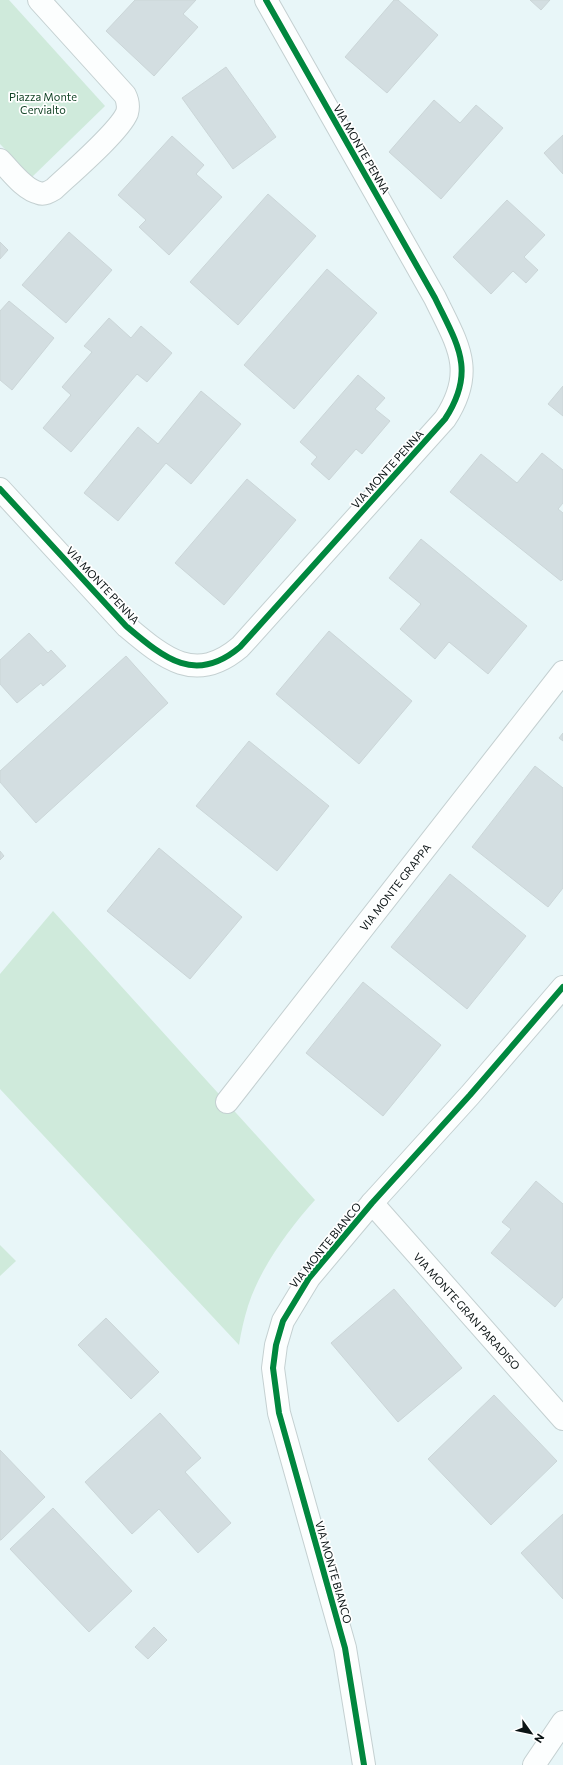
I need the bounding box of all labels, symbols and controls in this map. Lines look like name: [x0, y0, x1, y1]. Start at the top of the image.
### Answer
park label: Piazza Monte Cervialto: [9, 90, 77, 116]
street label: VIA MONTE PENNA: [331, 102, 393, 196]
street label: VIA MONTE PENNA: [348, 427, 426, 511]
street label: VIA MONTE PENNA: [64, 544, 143, 627]
street label: VIA MONTE GRAPPA: [357, 840, 433, 933]
street label: VIA MONTE BIANCO: [287, 1200, 363, 1290]
street label: VIA MONTE GRAN PARADISO: [411, 1250, 523, 1372]
street label: VIA MONTE BIANCO: [313, 1519, 355, 1625]
north arrow: [511, 1713, 551, 1753]
text: N: [532, 1732, 548, 1746]

